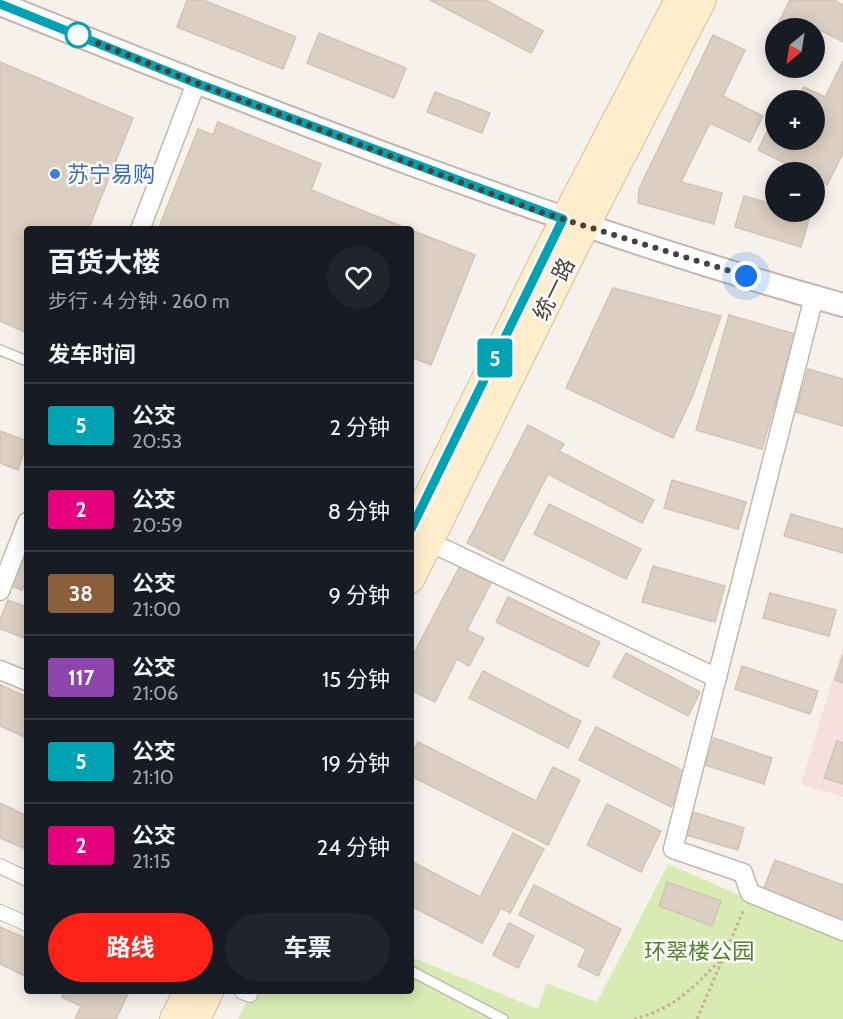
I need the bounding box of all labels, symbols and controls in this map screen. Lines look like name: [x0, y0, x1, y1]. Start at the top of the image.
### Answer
north arrow: [765, 18, 825, 78]
map controls: [765, 18, 825, 222]
unlabelled marker: [65, 22, 91, 48]
button: +: [765, 90, 825, 150]
place label: 苏宁易购: [67, 161, 155, 188]
button: −: [765, 162, 825, 222]
marker: 苏宁易购: [48, 167, 62, 181]
text: 百货大楼: [48, 245, 160, 279]
button: heart: [327, 246, 390, 309]
street label: 统一路: [527, 253, 581, 325]
your location: [731, 261, 761, 291]
text: 步行 · 4 分钟 · 260 m: [48, 289, 229, 313]
line badge: 5: [476, 338, 514, 378]
text: 发车时间: [48, 341, 136, 368]
text: 5: [489, 346, 501, 371]
text: 公交: [132, 402, 176, 429]
text: 5: [75, 413, 87, 438]
text: 2 分钟: [330, 414, 390, 441]
text: 20:53: [132, 429, 182, 453]
text: 公交: [132, 486, 176, 513]
text: 2: [75, 497, 87, 522]
text: 8 分钟: [328, 498, 390, 525]
text: 20:59: [132, 513, 183, 537]
text: 公交: [132, 570, 176, 597]
text: 38: [69, 581, 93, 606]
text: 9 分钟: [329, 582, 390, 609]
text: 21:00: [132, 597, 181, 621]
text: 公交: [132, 654, 176, 681]
text: 117: [68, 665, 94, 690]
text: 15 分钟: [322, 666, 390, 693]
text: 21:06: [132, 681, 178, 705]
text: 公交: [132, 738, 176, 765]
text: 5: [75, 749, 87, 774]
text: 19 分钟: [321, 750, 390, 777]
text: 21:10: [132, 765, 174, 789]
text: 公交: [132, 822, 176, 849]
text: 2: [75, 833, 87, 858]
text: 24 分钟: [317, 834, 390, 861]
text: 21:15: [132, 849, 171, 873]
button: 路线: [48, 913, 213, 982]
button: 车票: [225, 913, 390, 982]
park label: 环翠楼公园: [644, 938, 754, 965]

